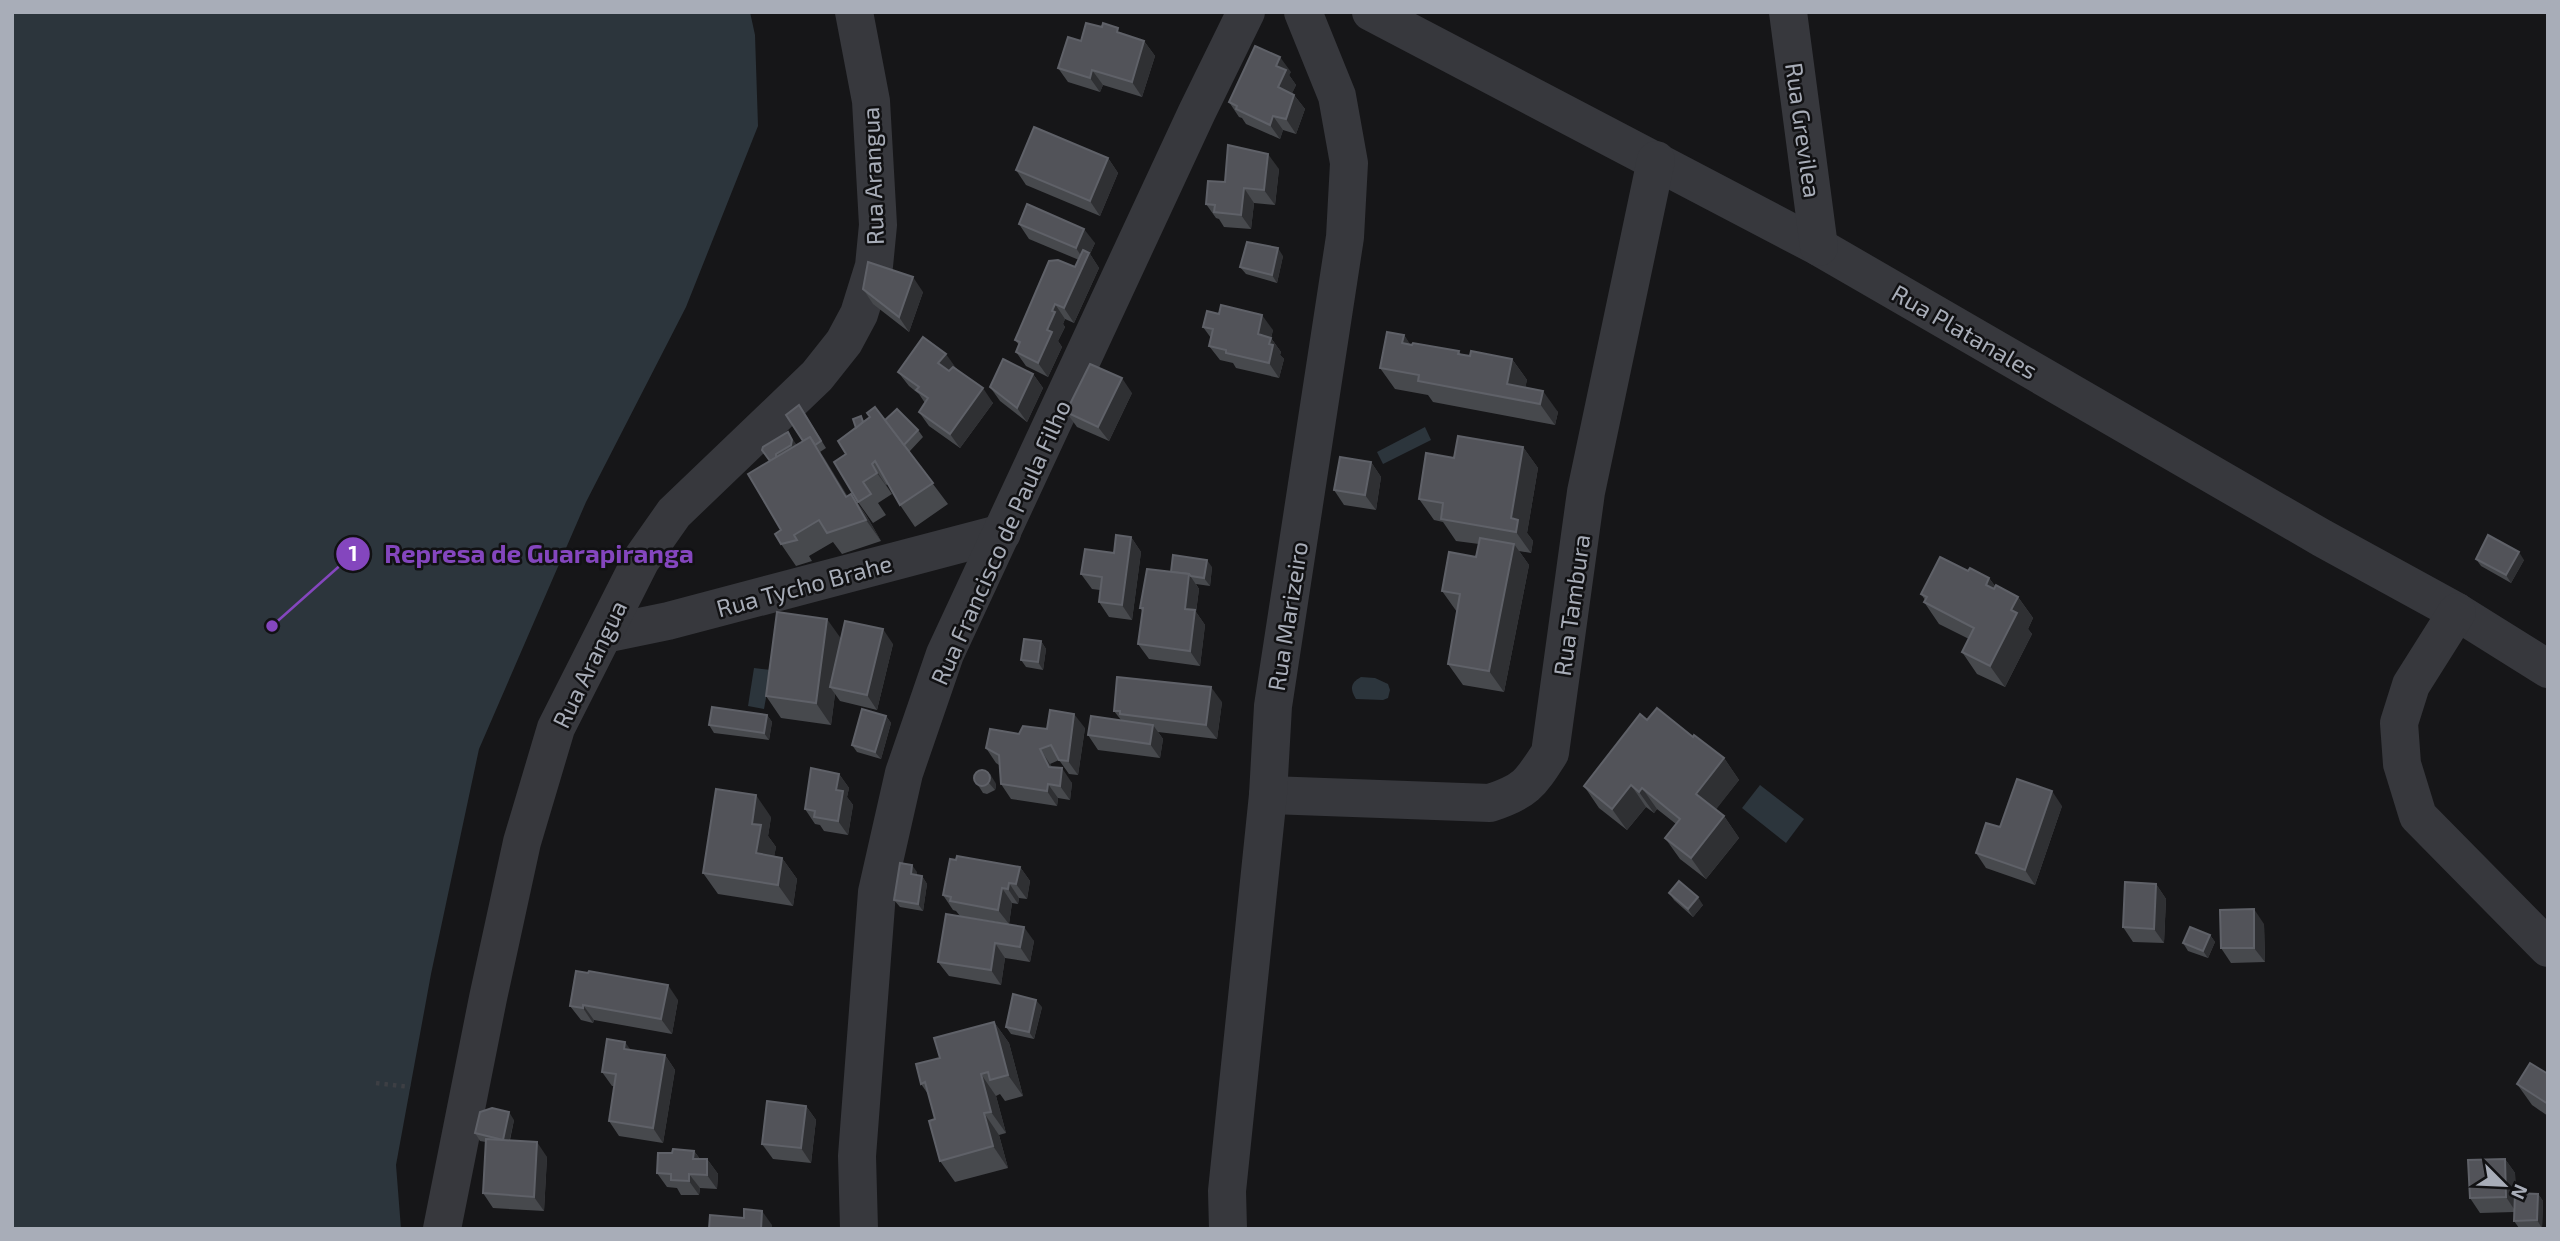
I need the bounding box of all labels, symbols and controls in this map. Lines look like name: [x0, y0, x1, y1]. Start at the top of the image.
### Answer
street label: Rua Grevilea: [1780, 61, 1828, 199]
street label: Rua Arangua: [855, 106, 889, 246]
street label: Rua Platanales: [1887, 278, 2043, 384]
street label: Rua Francisco de Paula Filho: [924, 395, 1076, 689]
callout: Represa de Guarapiranga: [336, 531, 708, 578]
street label: Rua Tambura: [1547, 532, 1595, 678]
text: Represa de Guarapiranga: [384, 537, 694, 568]
street label: Rua Marizeiro: [1261, 539, 1313, 693]
text: 1: [348, 540, 358, 565]
street label: Rua Tycho Brahe: [713, 548, 895, 622]
street label: Rua Arangua: [546, 595, 632, 733]
north arrow: [2469, 1150, 2539, 1220]
text: N: [2507, 1181, 2533, 1203]

